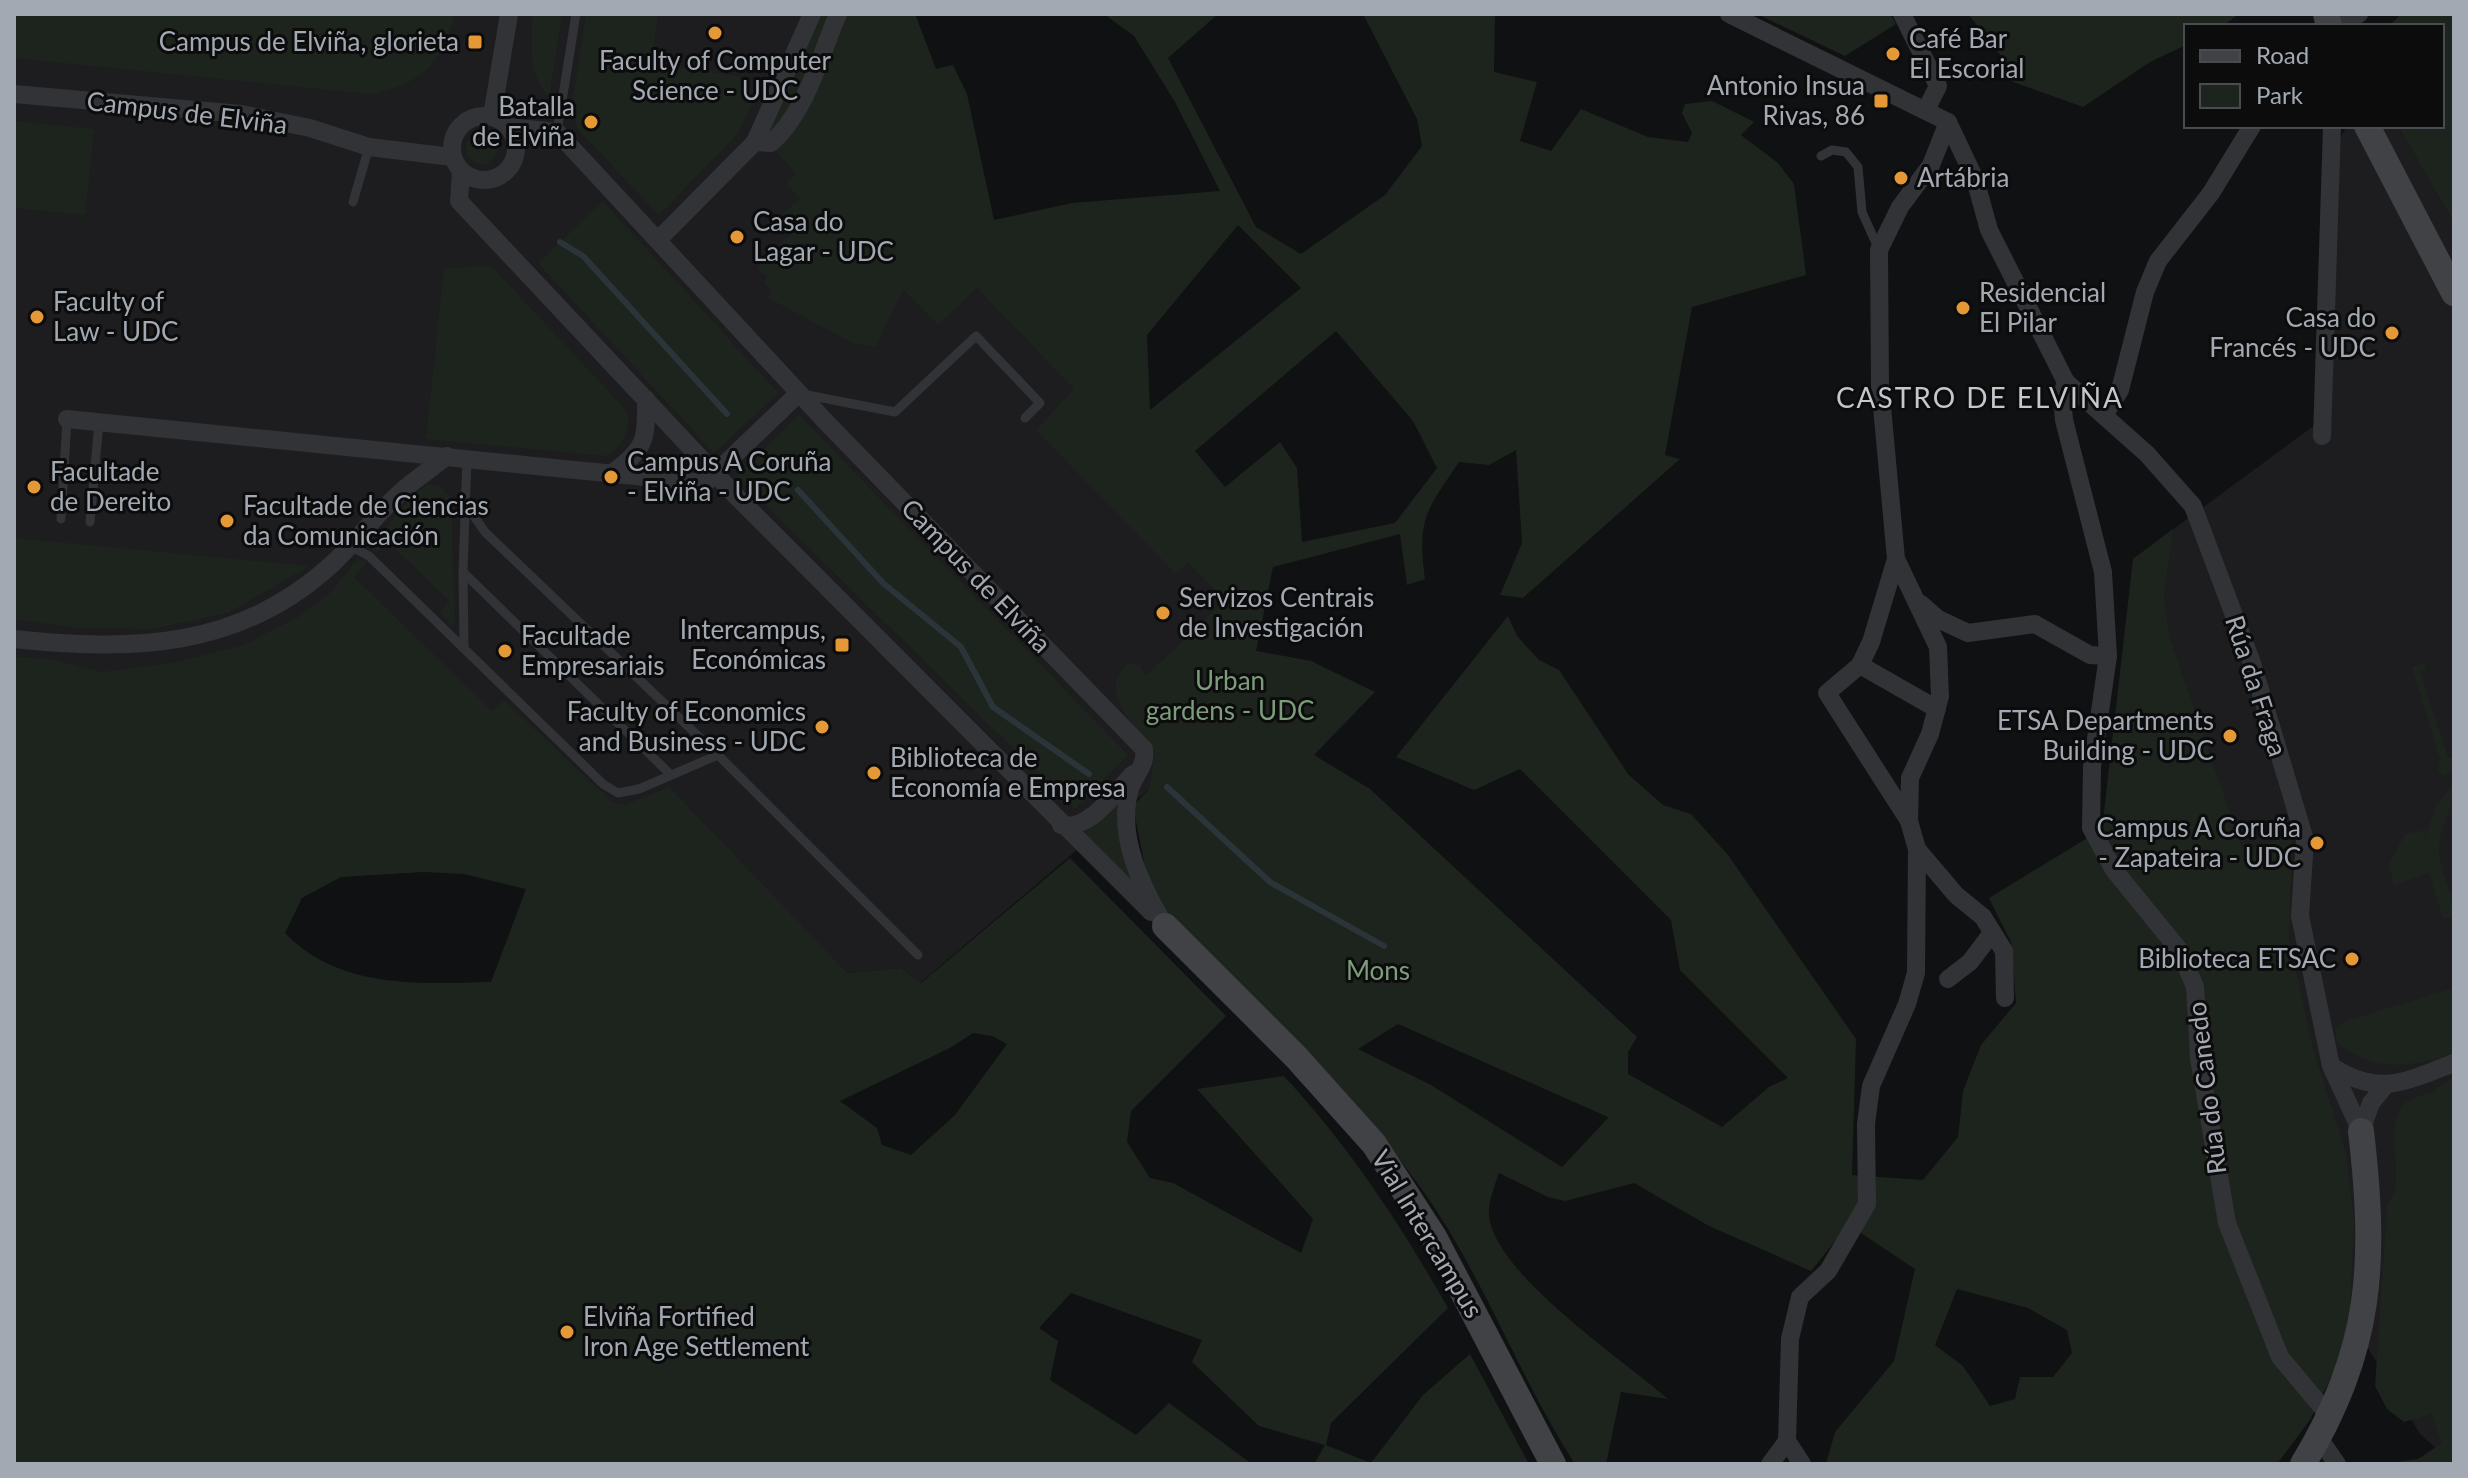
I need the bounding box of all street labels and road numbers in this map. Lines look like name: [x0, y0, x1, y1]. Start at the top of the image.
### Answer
street label: Campus de Elviña: [85, 84, 289, 140]
street label: Campus de Elviña: [895, 492, 1058, 659]
street label: Rúa da Fraga: [2219, 611, 2295, 760]
street label: Rúa do Canedo: [2180, 1000, 2232, 1176]
street label: Vial Intercampus: [1365, 1144, 1490, 1323]

